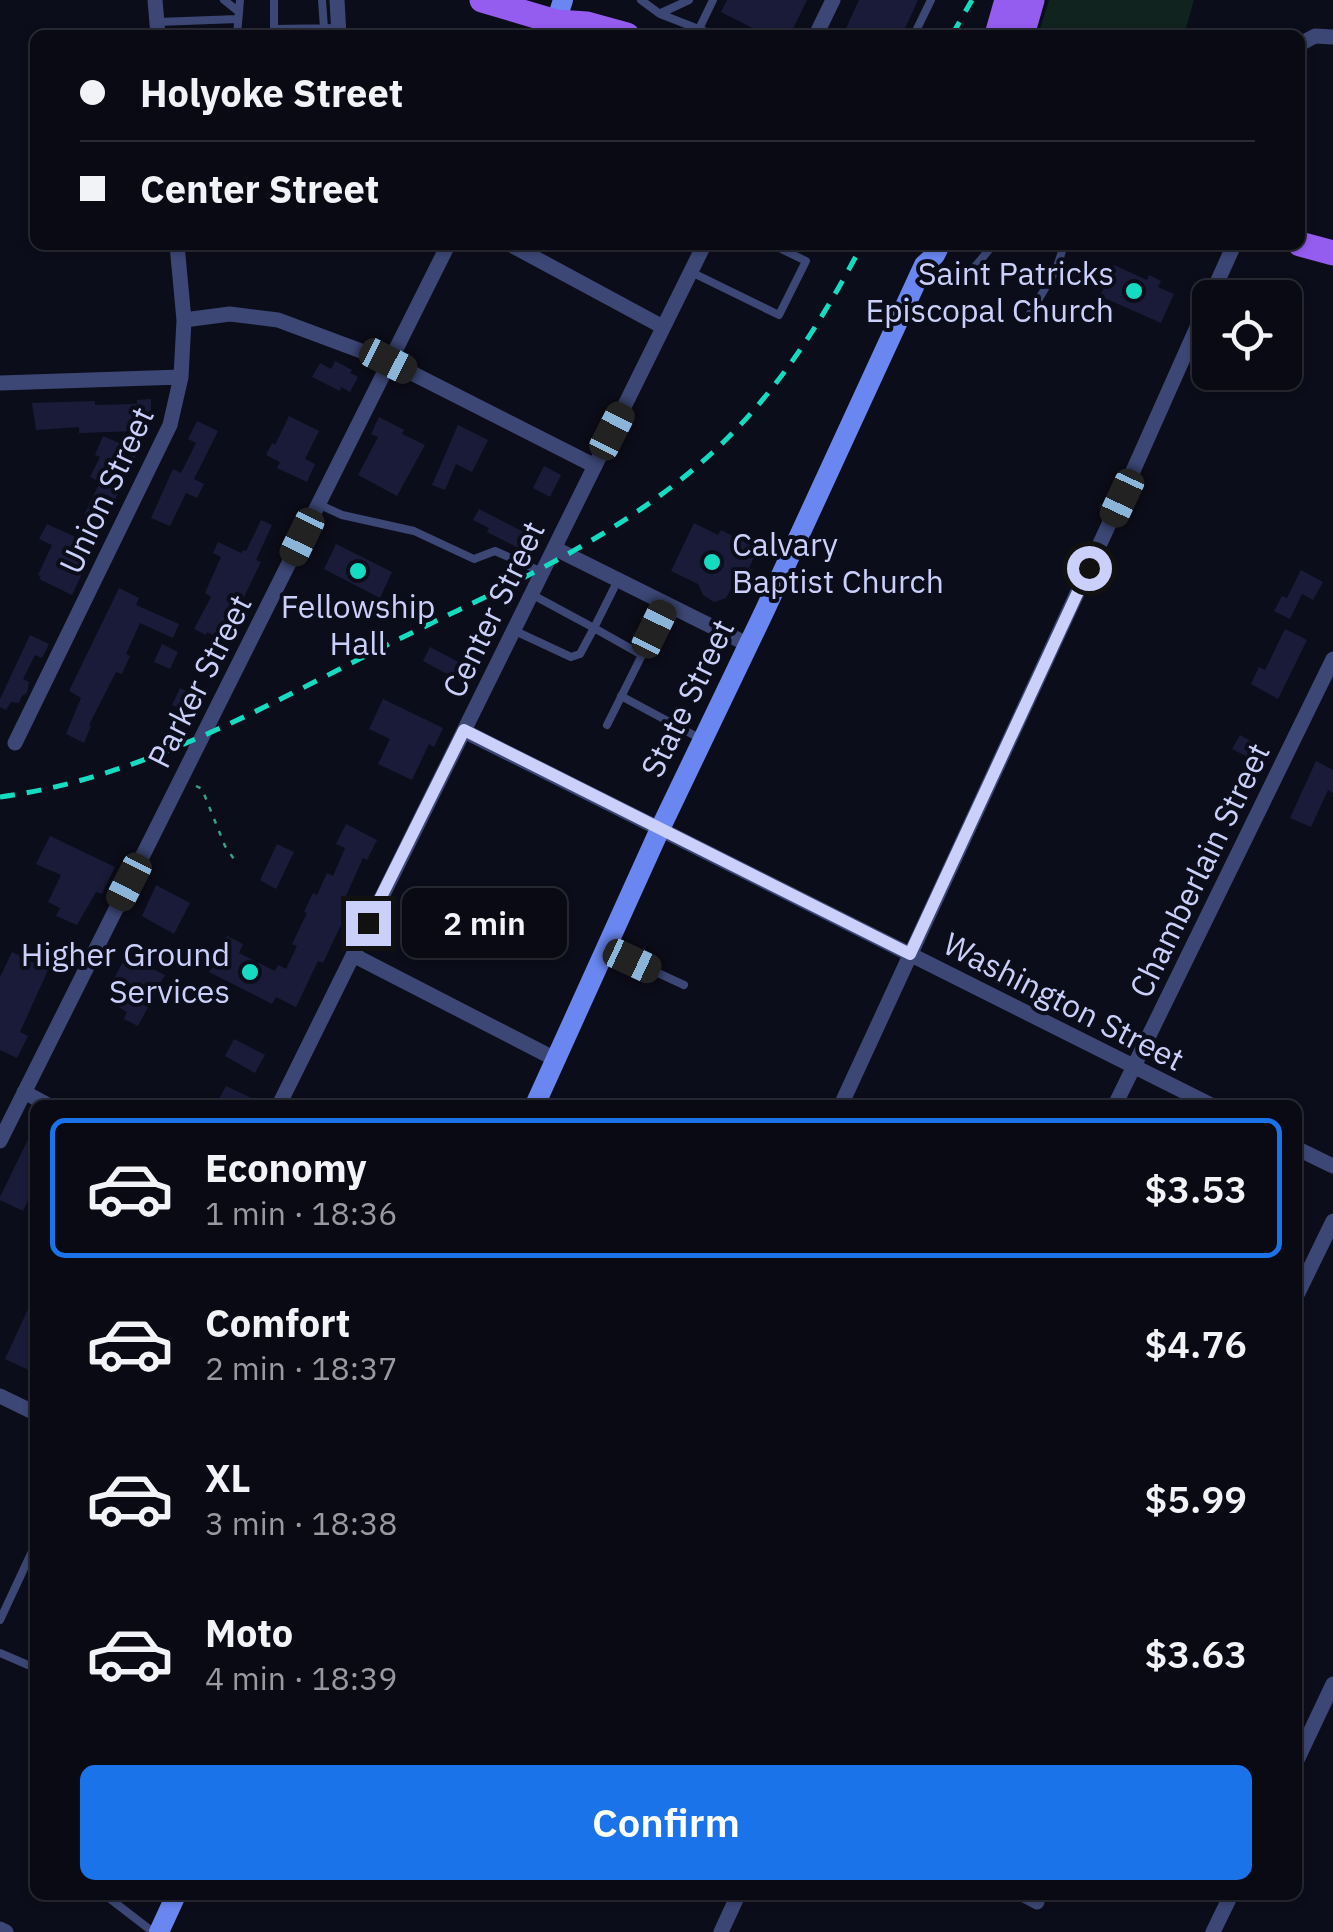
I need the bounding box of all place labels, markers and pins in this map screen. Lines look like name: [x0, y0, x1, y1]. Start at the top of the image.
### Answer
place label: Saint Patricks Episcopal Church: [865, 252, 1114, 331]
marker: Saint Patricks Episcopal Church: [1123, 280, 1145, 302]
place label: Calvary Baptist Church: [732, 523, 944, 602]
marker: Calvary Baptist Church: [701, 551, 723, 573]
marker: Fellowship Hall: [347, 560, 369, 582]
place label: Fellowship Hall: [281, 585, 435, 664]
place label: Higher Ground Services: [21, 933, 230, 1012]
marker: Higher Ground Services: [239, 961, 261, 983]

